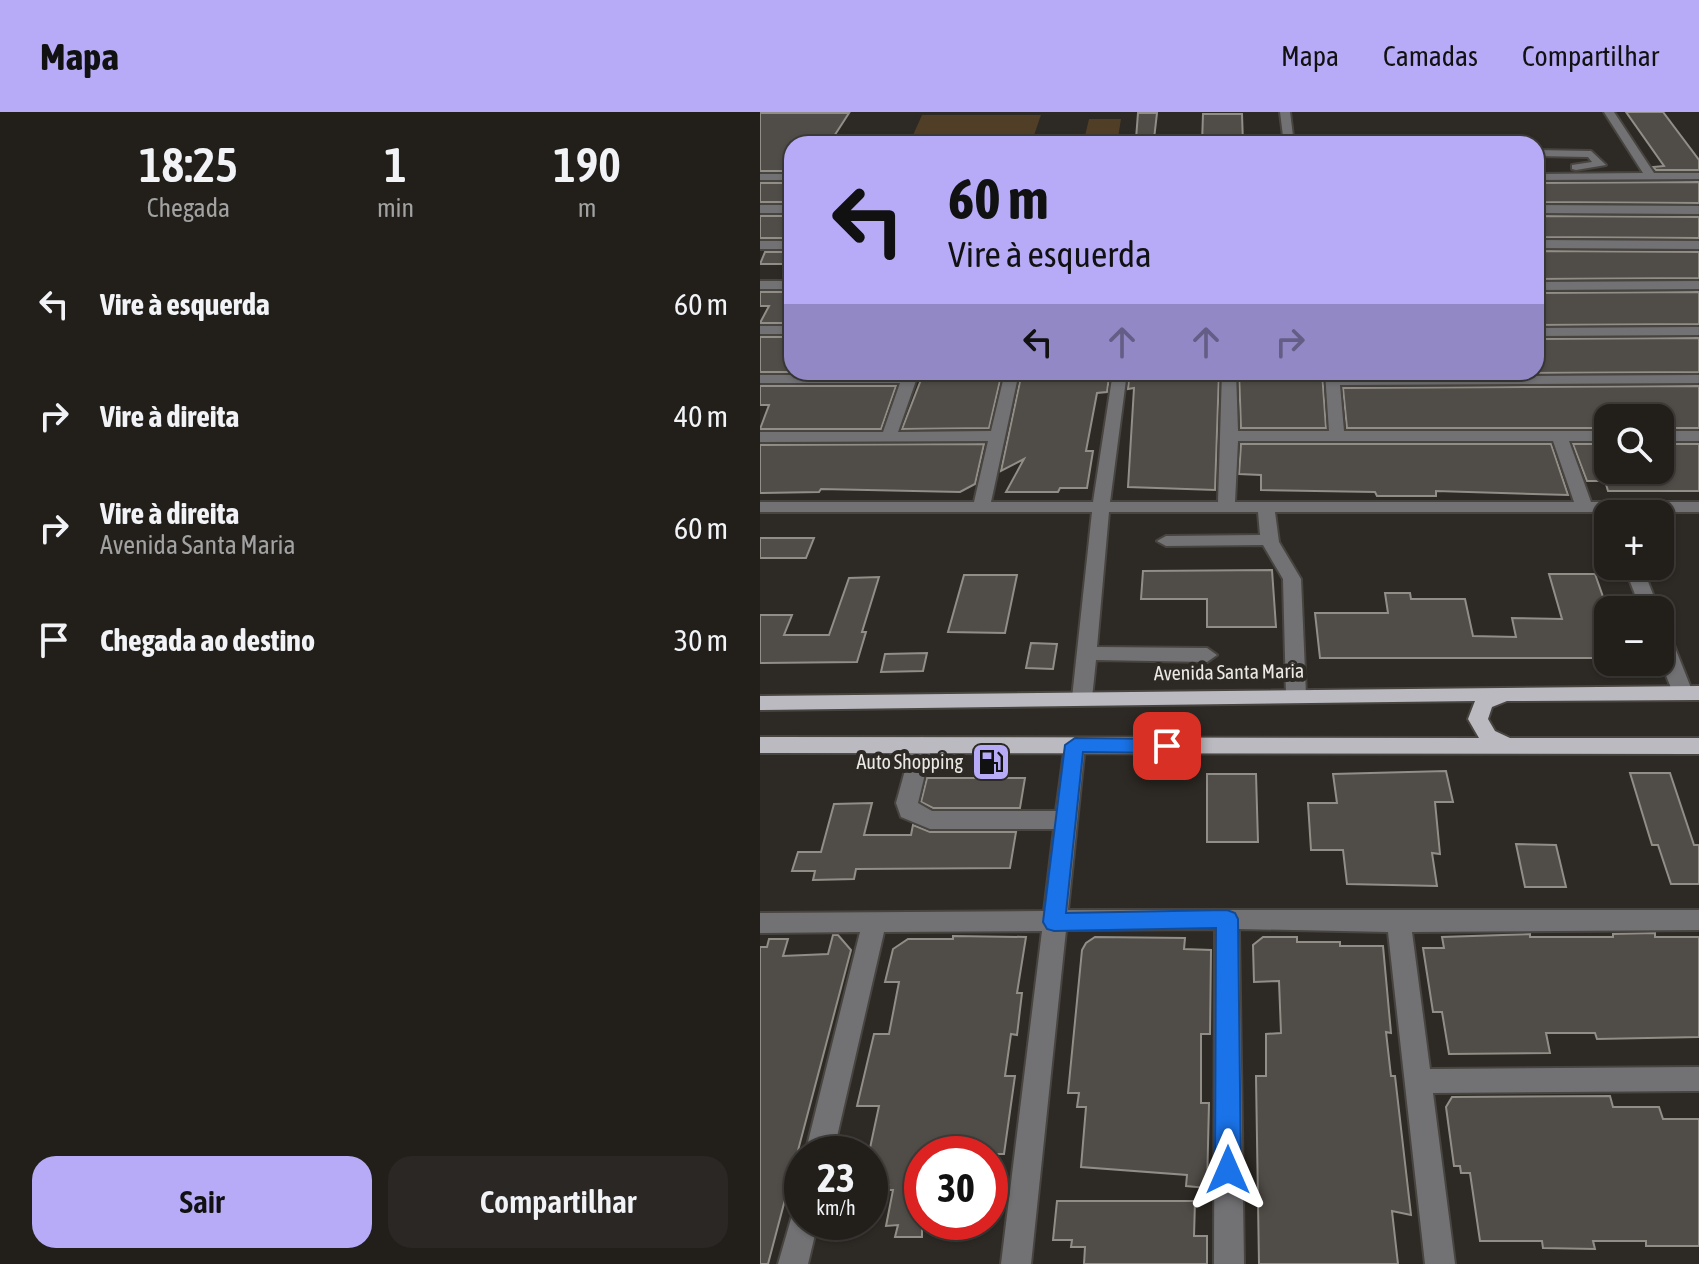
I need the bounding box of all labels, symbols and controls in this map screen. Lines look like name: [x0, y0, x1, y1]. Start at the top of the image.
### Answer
text: Mapa: [40, 35, 119, 78]
text: Mapa: [1281, 40, 1339, 72]
text: Camadas: [1383, 40, 1478, 72]
text: Compartilhar: [1522, 40, 1659, 72]
text: 18:25: [139, 137, 238, 192]
text: 1: [384, 137, 407, 192]
text: 190: [553, 137, 621, 192]
text: 60 m: [948, 167, 1049, 231]
icon: left: [816, 168, 920, 272]
text: Chegada: [147, 193, 230, 223]
text: min: [377, 193, 414, 223]
text: m: [578, 193, 596, 223]
text: Vire à esquerda: [948, 233, 1152, 275]
icon: left: [32, 282, 76, 326]
text: Vire à esquerda: [100, 287, 270, 321]
text: 60 m: [674, 287, 728, 321]
icon: left: [1016, 320, 1060, 364]
icon: ahead: [1100, 320, 1144, 364]
icon: ahead: [1184, 320, 1228, 364]
icon: right: [1268, 320, 1312, 364]
icon: right: [32, 394, 76, 438]
text: Vire à direita: [100, 399, 239, 433]
text: 40 m: [674, 399, 728, 433]
map controls: [1594, 404, 1674, 676]
button: search: [1594, 404, 1674, 484]
text: Vire à direita: [100, 496, 239, 530]
button: +: [1594, 500, 1674, 580]
icon: right: [32, 506, 76, 550]
text: 60 m: [674, 511, 728, 545]
text: Avenida Santa Maria: [100, 530, 296, 560]
button: −: [1594, 596, 1674, 676]
icon: arrive: [32, 618, 76, 662]
text: Chegada ao destino: [100, 623, 315, 657]
text: 30 m: [674, 623, 728, 657]
street label: Avenida Santa Maria: [1154, 659, 1304, 684]
pin: [1133, 712, 1201, 780]
icon: arrive: [1145, 724, 1189, 768]
fuel station icon: Auto Shopping: [970, 741, 1012, 783]
place label: Auto Shopping: [856, 750, 963, 773]
position arrow: [1186, 1128, 1270, 1212]
speed limit sign: 30: [904, 1136, 1008, 1240]
text: 23: [817, 1155, 855, 1200]
button: Sair: [32, 1156, 372, 1248]
button: Compartilhar: [388, 1156, 728, 1248]
text: km/h: [816, 1196, 856, 1219]

